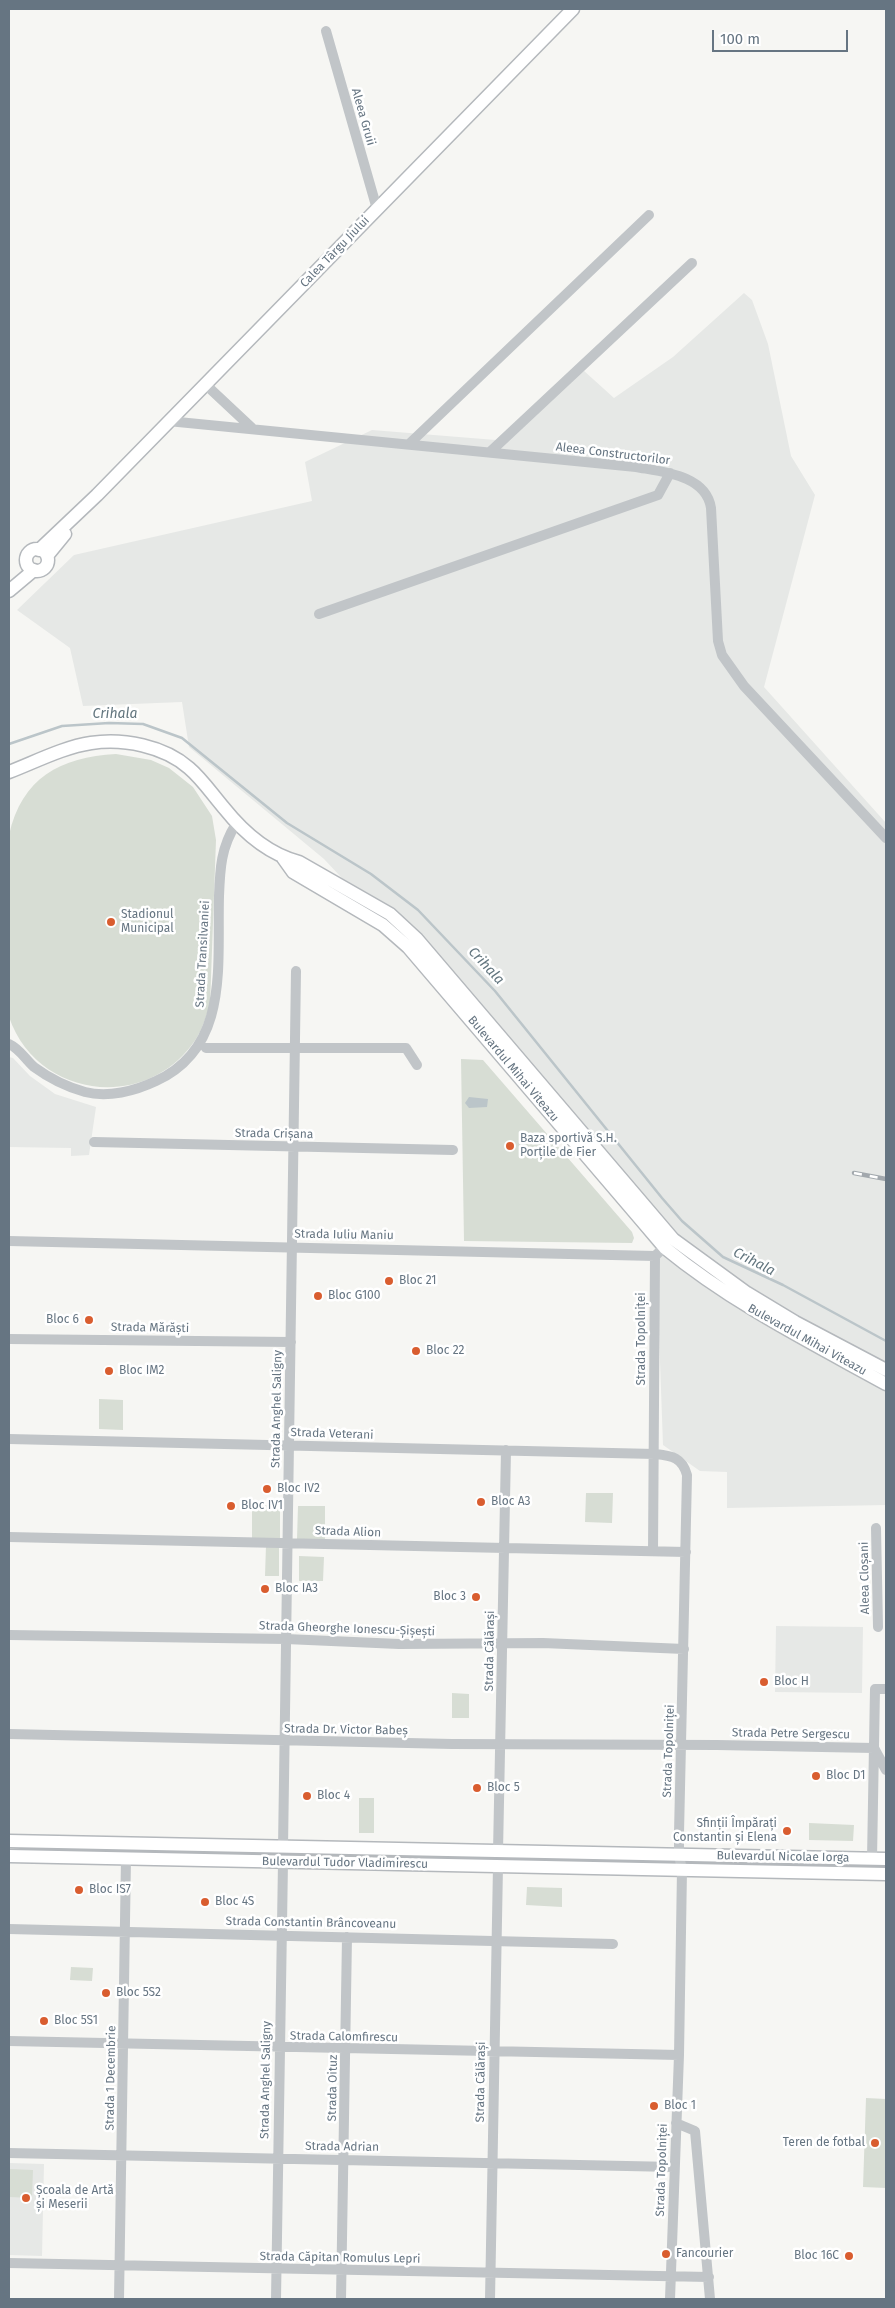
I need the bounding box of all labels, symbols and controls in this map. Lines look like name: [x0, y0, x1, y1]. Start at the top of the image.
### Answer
scale bar: [715, 20, 851, 52]
text: 100 m: [720, 30, 760, 48]
street label: Aleea Gruii: [348, 87, 378, 147]
street label: Calea Târgu Jiului: [297, 213, 373, 291]
street label: Aleea Constructorilor: [555, 440, 671, 468]
water label: Crihala: [93, 706, 137, 722]
street label: Strada Transilvaniei: [193, 900, 213, 1008]
place label: Stadionul Municipal: [121, 908, 174, 936]
marker: Stadionul Municipal: [105, 916, 117, 928]
water label: Crihala: [465, 944, 507, 988]
street label: Bulevardul Mihai Viteazu: [465, 1013, 561, 1125]
street label: Strada Crișana: [235, 1126, 313, 1142]
place label: Baza sportivă S.H. Porțile de Fier: [520, 1132, 617, 1160]
marker: Baza sportivă S.H. Porțile de Fier: [504, 1140, 516, 1152]
street label: Strada Iuliu Maniu: [294, 1227, 394, 1243]
water label: Crihala: [730, 1244, 778, 1280]
place label: Bloc 21: [399, 1274, 437, 1288]
marker: Bloc 21: [383, 1275, 395, 1287]
place label: Bloc G100: [328, 1289, 380, 1303]
marker: Bloc G100: [312, 1290, 324, 1302]
street label: Strada Topolniței: [635, 1292, 649, 1386]
street label: Bulevardul Mihai Viteazu: [745, 1301, 869, 1379]
place label: Bloc 6: [46, 1313, 79, 1327]
marker: Bloc 6: [83, 1314, 95, 1326]
street label: Strada Mărăști: [111, 1320, 189, 1336]
place label: Bloc 22: [426, 1344, 465, 1358]
marker: Bloc 22: [410, 1345, 422, 1357]
street label: Strada Anghel Saligny: [269, 1350, 285, 1468]
place label: Bloc IM2: [119, 1364, 164, 1378]
marker: Bloc IM2: [103, 1365, 115, 1377]
street label: Strada Veterani: [290, 1425, 374, 1443]
place label: Bloc IV2: [277, 1482, 320, 1496]
marker: Bloc IV2: [261, 1483, 273, 1495]
place label: Bloc A3: [491, 1495, 531, 1509]
marker: Bloc A3: [475, 1496, 487, 1508]
place label: Bloc IV1: [241, 1499, 283, 1513]
marker: Bloc IV1: [225, 1500, 237, 1512]
street label: Strada Alion: [315, 1524, 381, 1540]
street label: Aleea Cloșani: [857, 1542, 873, 1614]
place label: Bloc IA3: [275, 1582, 318, 1596]
marker: Bloc IA3: [259, 1583, 271, 1595]
place label: Bloc 3: [433, 1590, 466, 1604]
marker: Bloc 3: [470, 1591, 482, 1603]
street label: Strada Călărași: [482, 1610, 498, 1692]
street label: Strada Gheorghe Ionescu-Șișești: [259, 1619, 435, 1639]
place label: Bloc H: [774, 1675, 809, 1689]
marker: Bloc H: [758, 1676, 770, 1688]
street label: Strada Topolniței: [660, 1704, 678, 1798]
street label: Strada Dr. Victor Babeș: [284, 1722, 408, 1738]
street label: Strada Petre Sergescu: [732, 1726, 850, 1742]
place label: Bloc D1: [826, 1769, 865, 1783]
marker: Bloc D1: [810, 1770, 822, 1782]
place label: Bloc 5: [487, 1781, 520, 1795]
marker: Bloc 5: [471, 1782, 483, 1794]
place label: Bloc 4: [317, 1789, 350, 1803]
marker: Bloc 4: [301, 1790, 313, 1802]
place label: Sfinții Împărați Constantin și Elena: [673, 1817, 777, 1845]
marker: Sfinții Împărați Constantin și Elena: [781, 1825, 793, 1837]
street label: Bulevardul Nicolae Iorga: [716, 1849, 850, 1865]
street label: Bulevardul Tudor Vladimirescu: [262, 1854, 428, 1872]
place label: Bloc IS7: [89, 1883, 131, 1897]
marker: Bloc IS7: [73, 1884, 85, 1896]
place label: Bloc 4S: [215, 1895, 254, 1909]
marker: Bloc 4S: [199, 1896, 211, 1908]
street label: Strada Constantin Brâncoveanu: [226, 1914, 396, 1932]
place label: Bloc 5S2: [116, 1986, 161, 2000]
marker: Bloc 5S2: [100, 1987, 112, 1999]
place label: Bloc 5S1: [54, 2014, 98, 2028]
marker: Bloc 5S1: [38, 2015, 50, 2027]
street label: Strada Anghel Saligny: [258, 2021, 274, 2139]
street label: Strada 1 Decembrie: [103, 2025, 119, 2131]
street label: Strada Calomfirescu: [290, 2029, 398, 2045]
street label: Strada Călărași: [473, 2041, 489, 2123]
street label: Strada Oituz: [325, 2055, 341, 2121]
place label: Bloc 1: [664, 2099, 696, 2113]
marker: Bloc 1: [648, 2100, 660, 2112]
street label: Strada Topolniței: [653, 2123, 671, 2217]
place label: Teren de fotbal: [783, 2136, 865, 2150]
marker: Teren de fotbal: [869, 2137, 881, 2149]
street label: Strada Adrian: [305, 2139, 379, 2155]
place label: Școala de Artă și Meserii: [36, 2184, 114, 2212]
marker: Școala de Artă și Meserii: [20, 2192, 32, 2204]
place label: Fancourier: [676, 2247, 733, 2261]
marker: Fancourier: [660, 2248, 672, 2260]
street label: Strada Căpitan Romulus Lepri: [259, 2249, 421, 2267]
place label: Bloc 16C: [794, 2249, 839, 2263]
marker: Bloc 16C: [843, 2250, 855, 2262]

